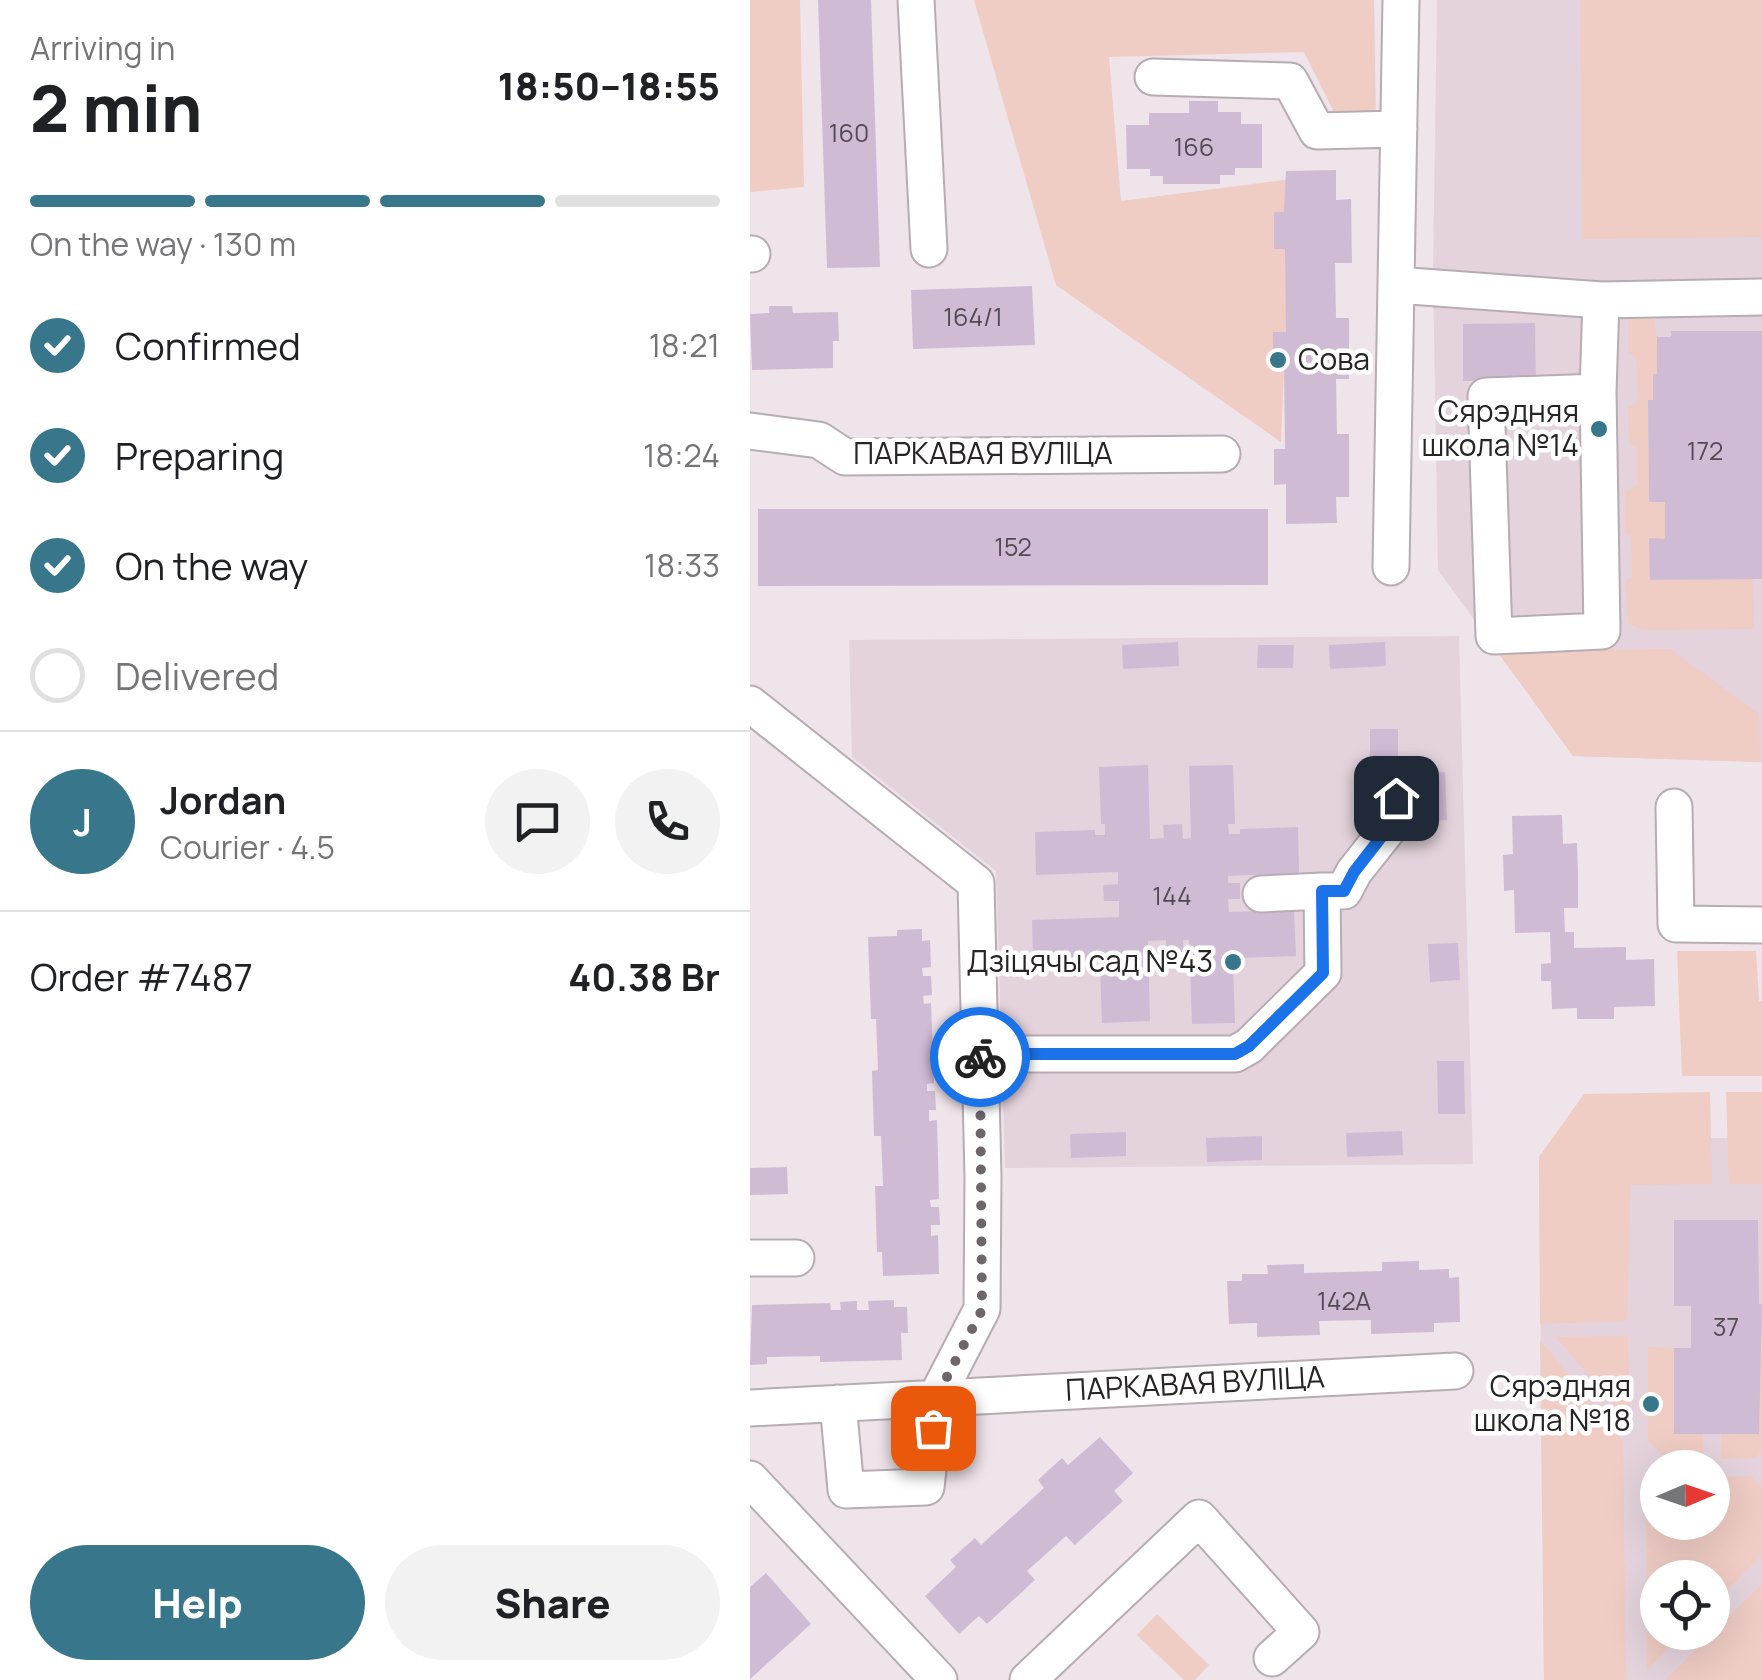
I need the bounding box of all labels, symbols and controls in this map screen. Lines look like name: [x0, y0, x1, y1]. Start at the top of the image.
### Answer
text: Arriving in: [30, 26, 175, 70]
text: 18:50–18:55: [498, 59, 720, 111]
text: 2 min: [30, 63, 202, 152]
house number: 160: [829, 115, 869, 150]
house number: 166: [1174, 129, 1214, 164]
text: On the way · 130 m: [30, 222, 296, 266]
house number: 164/1: [943, 299, 1003, 334]
icon: check: [30, 318, 85, 373]
text: Confirmed: [115, 319, 301, 371]
text: 18:21: [649, 323, 720, 367]
place label: Сова: [1298, 338, 1370, 379]
marker: Сова: [1267, 349, 1289, 371]
place label: Сярэдняя школа №14: [1421, 390, 1579, 465]
marker: Сярэдняя школа №14: [1588, 418, 1610, 440]
icon: check: [30, 428, 85, 483]
text: Preparing: [115, 429, 284, 481]
street label: ПАРКАВАЯ ВУЛІЦА: [853, 432, 1113, 473]
text: 18:24: [643, 433, 720, 477]
house number: 172: [1687, 433, 1723, 468]
house number: 152: [994, 529, 1032, 564]
icon: check: [30, 538, 85, 593]
text: On the way: [115, 539, 308, 591]
text: 18:33: [644, 543, 720, 587]
text: Delivered: [115, 649, 279, 701]
pin: [1354, 756, 1439, 841]
button: chat: [485, 769, 590, 874]
button: phone: [615, 769, 720, 874]
icon: home: [1369, 771, 1424, 826]
text: Jordan: [160, 773, 286, 825]
text: J: [73, 795, 92, 847]
text: Courier · 4.5: [160, 825, 335, 869]
house number: 144: [1152, 878, 1192, 913]
place label: Дзіцячы сад №43: [967, 940, 1213, 981]
text: Order #7487: [30, 950, 253, 1002]
text: 40.38 Br: [568, 950, 720, 1002]
marker: Дзіцячы сад №43: [1222, 951, 1244, 973]
courier: [930, 1007, 1030, 1107]
icon: bike: [953, 1030, 1008, 1085]
house number: 142А: [1317, 1283, 1371, 1318]
house number: 37: [1713, 1309, 1739, 1344]
street label: ПАРКАВАЯ ВУЛІЦА: [1064, 1355, 1326, 1410]
place label: Сярэдняя школа №18: [1474, 1365, 1631, 1440]
pin: [891, 1386, 976, 1471]
marker: Сярэдняя школа №18: [1640, 1393, 1662, 1415]
icon: bag: [906, 1401, 961, 1456]
north arrow: [1640, 1450, 1730, 1540]
map controls: [1640, 1450, 1730, 1650]
button: Help: [30, 1545, 365, 1660]
button: Share: [385, 1545, 720, 1660]
button: locate: [1640, 1560, 1730, 1650]

